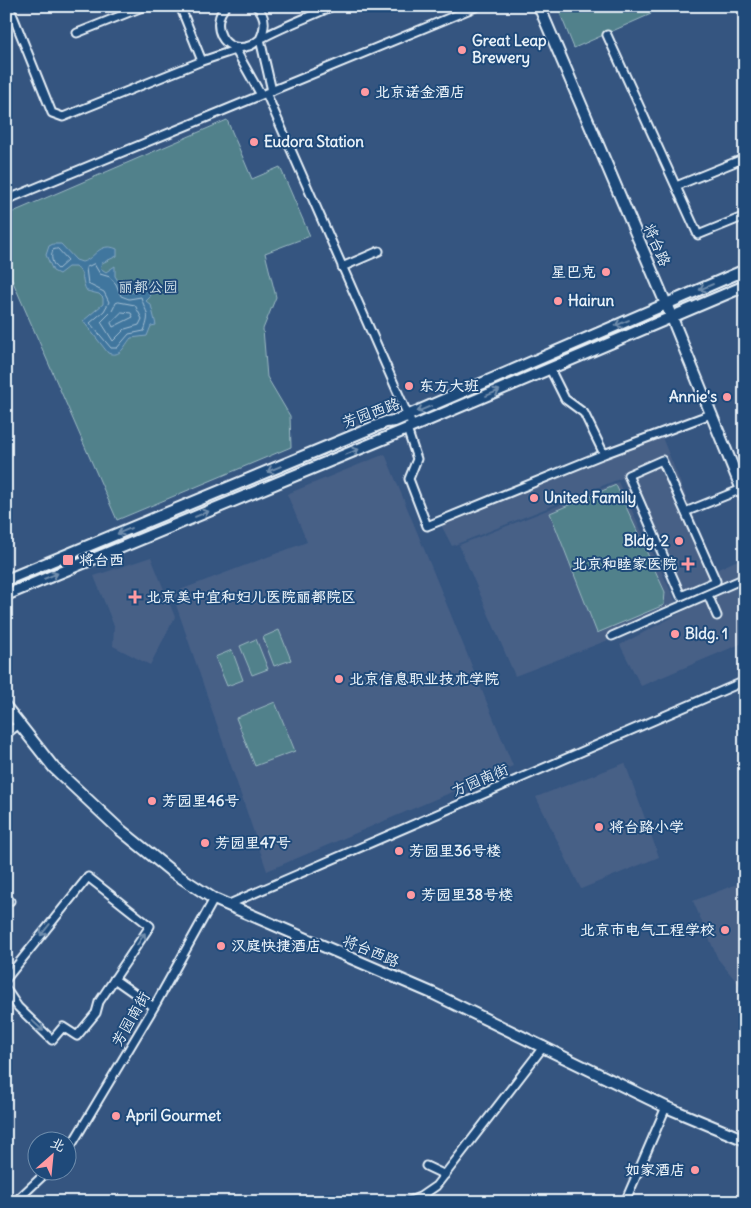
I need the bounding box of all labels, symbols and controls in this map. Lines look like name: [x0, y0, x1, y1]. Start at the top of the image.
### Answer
place label: Great Leap Brewery: [472, 31, 547, 68]
marker: Great Leap Brewery: [456, 44, 468, 56]
place label: 北京诺金酒店: [375, 82, 465, 101]
marker: 北京诺金酒店: [359, 86, 371, 98]
place label: Eudora Station: [264, 132, 364, 151]
marker: Eudora Station: [248, 136, 260, 148]
street label: 将台路: [640, 220, 675, 269]
place label: 星巴克: [551, 262, 596, 281]
marker: 星巴克: [600, 266, 612, 278]
park label: 丽都公园: [118, 277, 178, 296]
one-way arrow: [699, 283, 714, 293]
place label: Hairun: [568, 291, 615, 310]
marker: Hairun: [552, 295, 564, 307]
one-way arrow: [615, 319, 630, 329]
place label: 东方大班: [419, 376, 479, 395]
marker: 东方大班: [403, 380, 415, 392]
place label: Annie's: [669, 387, 717, 406]
one-way arrow: [485, 388, 501, 397]
marker: Annie's: [721, 391, 733, 403]
street label: 芳园西路: [339, 393, 402, 432]
one-way arrow: [417, 404, 432, 414]
one-way arrow: [344, 447, 359, 457]
one-way arrow: [267, 464, 282, 474]
place label: United Family: [544, 488, 636, 508]
marker: United Family: [528, 492, 540, 504]
one-way arrow: [194, 509, 209, 518]
one-way arrow: [117, 526, 132, 536]
place label: Bldg. 2: [624, 531, 669, 551]
marker: Bldg. 2: [673, 535, 685, 547]
place label: 将台西: [79, 550, 124, 569]
marker: 将台西: [61, 553, 75, 567]
place label: 北京和睦家医院: [572, 554, 677, 573]
marker: 北京和睦家医院: [681, 557, 695, 571]
one-way arrow: [43, 571, 58, 581]
place label: 北京美中宜和妇儿医院丽都院区: [146, 587, 356, 606]
marker: 北京美中宜和妇儿医院丽都院区: [128, 590, 142, 604]
place label: Bldg. 1: [685, 624, 728, 644]
marker: Bldg. 1: [669, 628, 681, 640]
place label: 北京信息职业技术学院: [349, 669, 499, 688]
marker: 北京信息职业技术学院: [333, 673, 345, 685]
street label: 方园南街: [448, 759, 511, 800]
place label: 芳园里46号: [162, 791, 239, 810]
marker: 芳园里46号: [146, 795, 158, 807]
place label: 将台路小学: [609, 817, 684, 836]
marker: 将台路小学: [593, 821, 605, 833]
place label: 芳园里47号: [215, 833, 291, 852]
marker: 芳园里47号: [199, 837, 211, 849]
place label: 芳园里36号楼: [409, 841, 501, 860]
marker: 芳园里36号楼: [393, 845, 405, 857]
place label: 芳园里38号楼: [421, 885, 513, 904]
marker: 芳园里38号楼: [405, 889, 417, 901]
place label: 北京市电气工程学校: [580, 920, 715, 939]
one-way arrow: [40, 923, 51, 936]
marker: 北京市电气工程学校: [719, 924, 731, 936]
street label: 将台西路: [340, 930, 403, 971]
one-way arrow: [136, 932, 146, 946]
place label: 汉庭快捷酒店: [231, 936, 321, 955]
marker: 汉庭快捷酒店: [215, 940, 227, 952]
street label: 芳园南街: [107, 988, 154, 1049]
one-way arrow: [31, 1020, 44, 1032]
place label: April Gourmet: [126, 1106, 222, 1126]
marker: April Gourmet: [110, 1110, 122, 1122]
north arrow: [28, 1130, 78, 1180]
text: 北: [48, 1133, 68, 1156]
place label: 如家酒店: [625, 1160, 685, 1179]
marker: 如家酒店: [689, 1164, 701, 1176]

